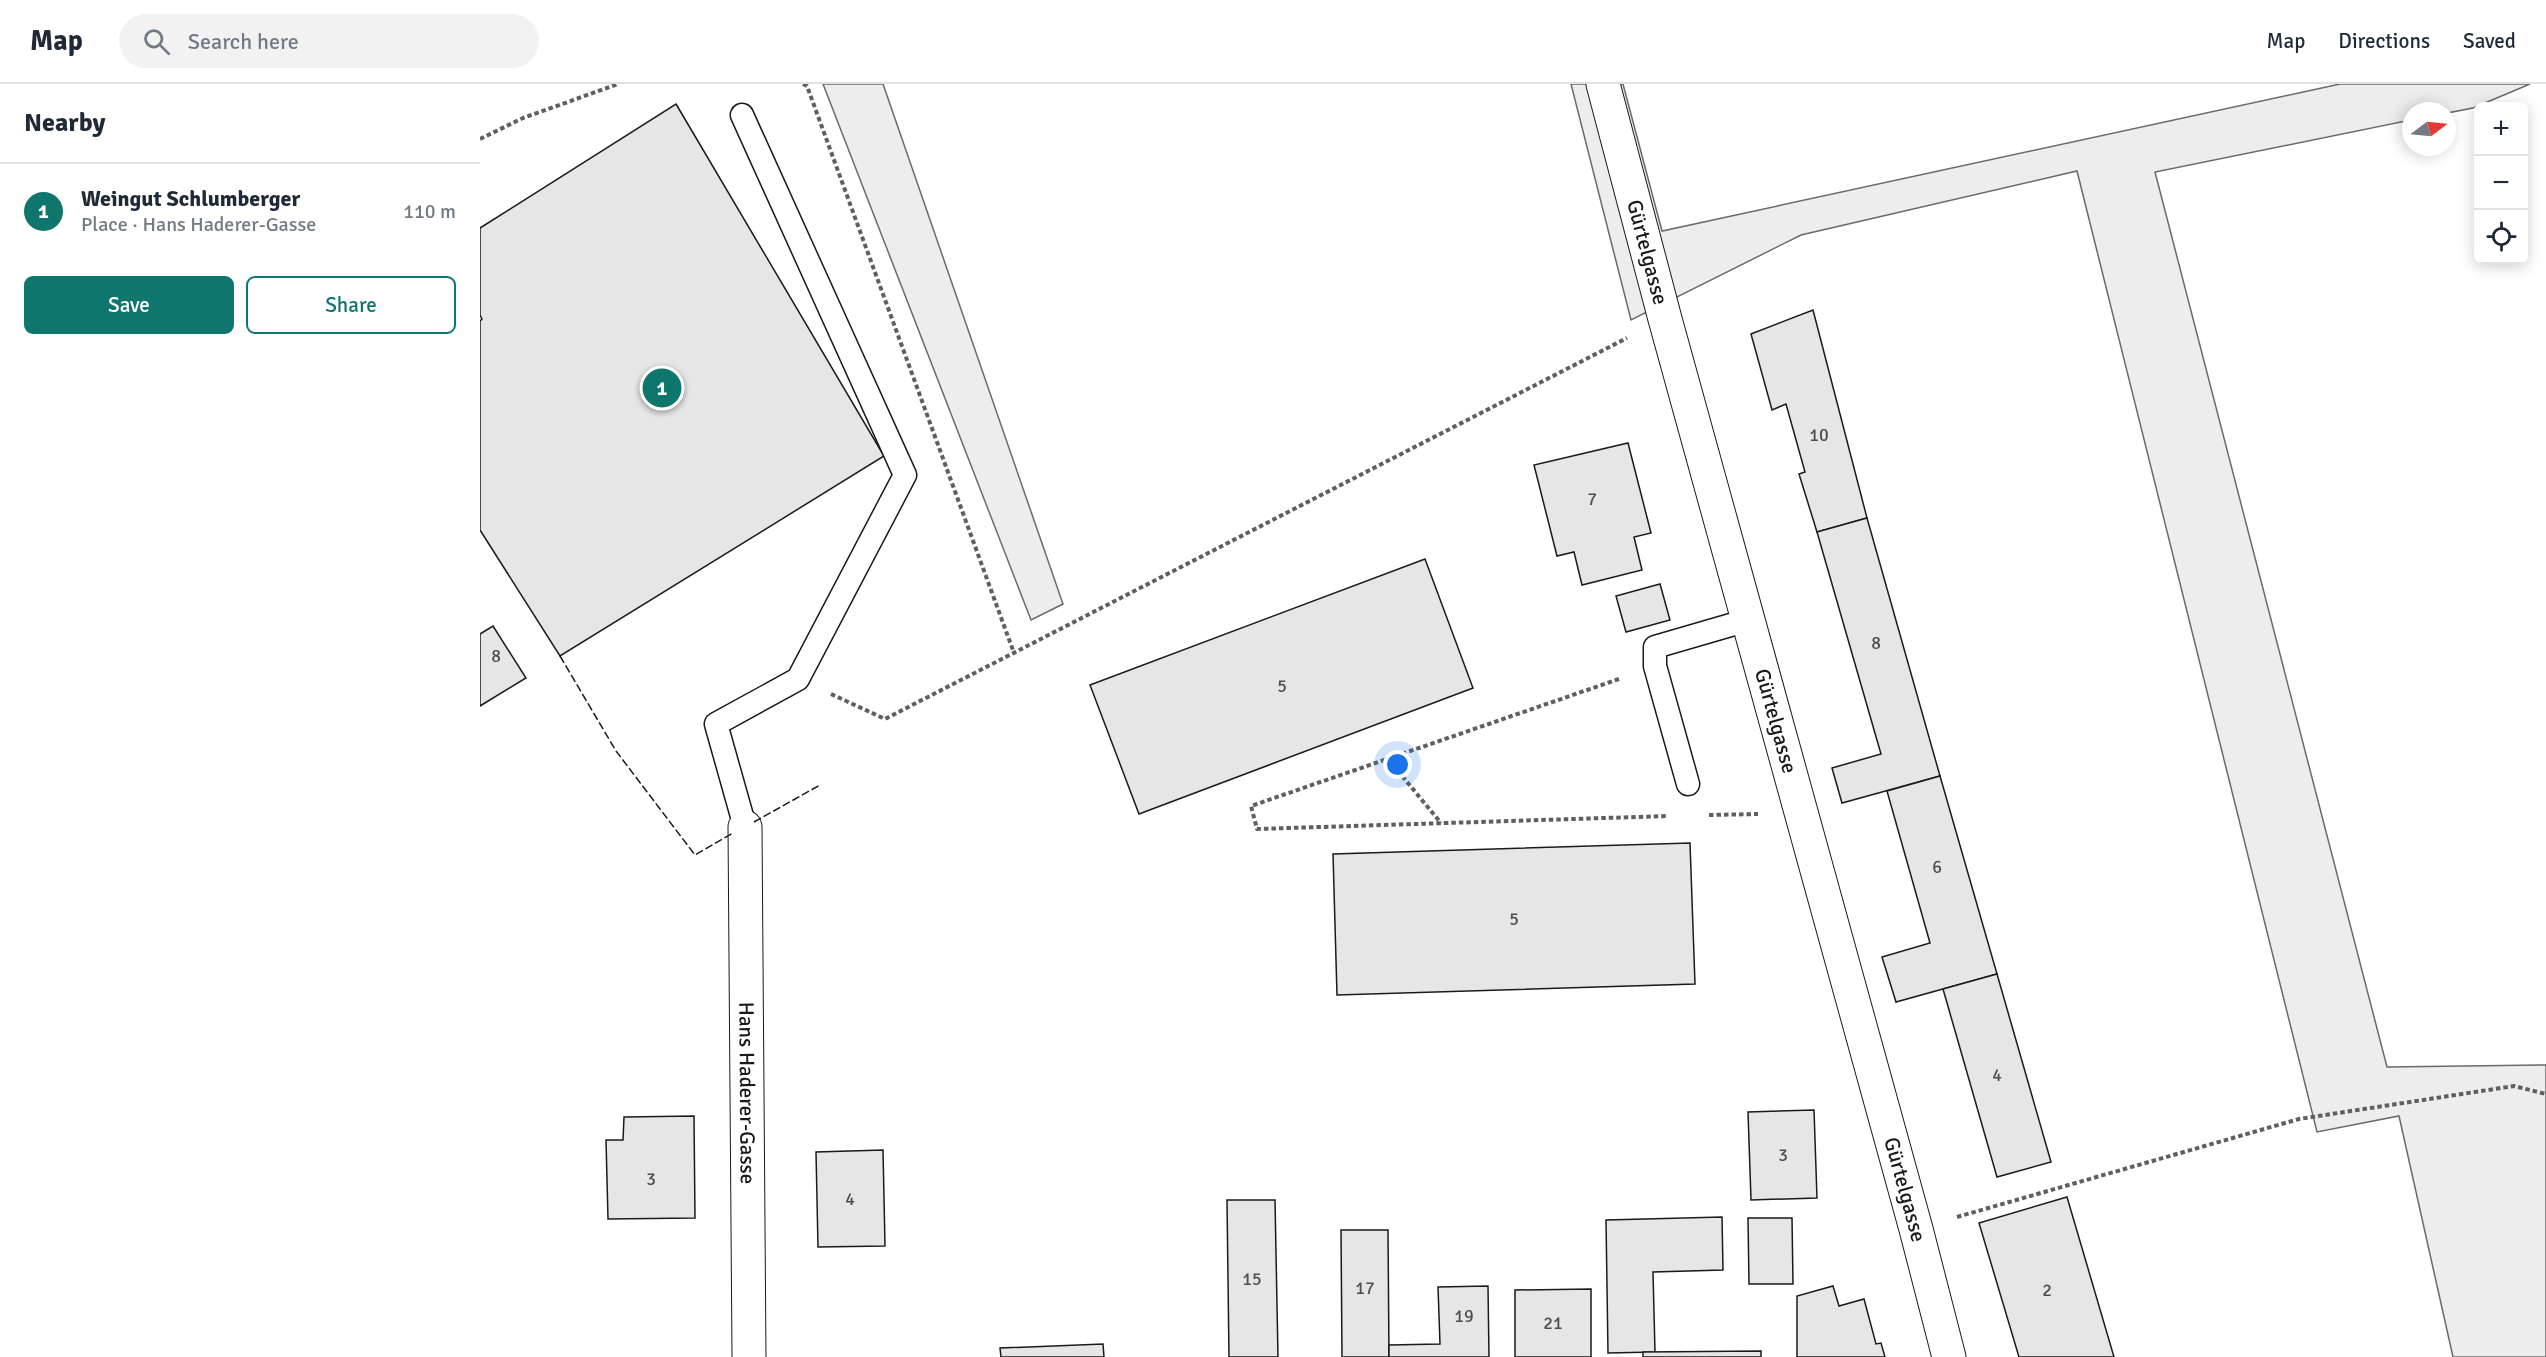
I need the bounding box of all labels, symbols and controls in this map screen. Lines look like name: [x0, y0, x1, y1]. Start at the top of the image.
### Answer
search box: [119, 14, 539, 68]
text: Map: [30, 24, 83, 58]
icon: search: [140, 25, 173, 58]
text: Search here: [188, 28, 299, 55]
text: Map: [2267, 28, 2305, 54]
text: Directions: [2338, 28, 2430, 54]
text: Saved: [2463, 28, 2516, 54]
north arrow: [2402, 102, 2456, 156]
map controls: [2474, 102, 2528, 264]
button: +: [2474, 102, 2528, 156]
text: Nearby: [24, 107, 105, 139]
button: −: [2474, 156, 2528, 210]
text: Weingut Schlumberger: [81, 185, 300, 212]
street label: Gürtelgasse: [1621, 197, 1674, 308]
text: 1: [38, 199, 49, 224]
text: 110 m: [403, 199, 456, 224]
button: locate: [2474, 210, 2528, 264]
text: Place · Hans Haderer-Gasse: [81, 212, 316, 237]
button: Save: [24, 276, 234, 334]
button: Share: [246, 276, 456, 334]
pin: 1: [642, 366, 681, 410]
house number: 10: [1809, 424, 1829, 446]
house number: 7: [1587, 488, 1597, 510]
house number: 8: [1871, 632, 1881, 654]
house number: 8: [491, 645, 501, 667]
street label: Gürtelgasse: [1749, 666, 1803, 776]
house number: 5: [1277, 675, 1287, 697]
your location: [1383, 750, 1412, 779]
house number: 6: [1932, 856, 1942, 878]
house number: 5: [1509, 908, 1519, 930]
street label: Hans Haderer-Gasse: [733, 1002, 761, 1184]
house number: 4: [1992, 1064, 2002, 1086]
street label: Gürtelgasse: [1878, 1134, 1932, 1245]
house number: 3: [1778, 1144, 1788, 1166]
house number: 3: [646, 1168, 656, 1190]
house number: 4: [845, 1188, 855, 1210]
house number: 15: [1242, 1268, 1262, 1290]
house number: 17: [1355, 1277, 1375, 1299]
house number: 2: [2042, 1279, 2052, 1301]
house number: 19: [1454, 1305, 1474, 1327]
house number: 21: [1543, 1312, 1563, 1334]

